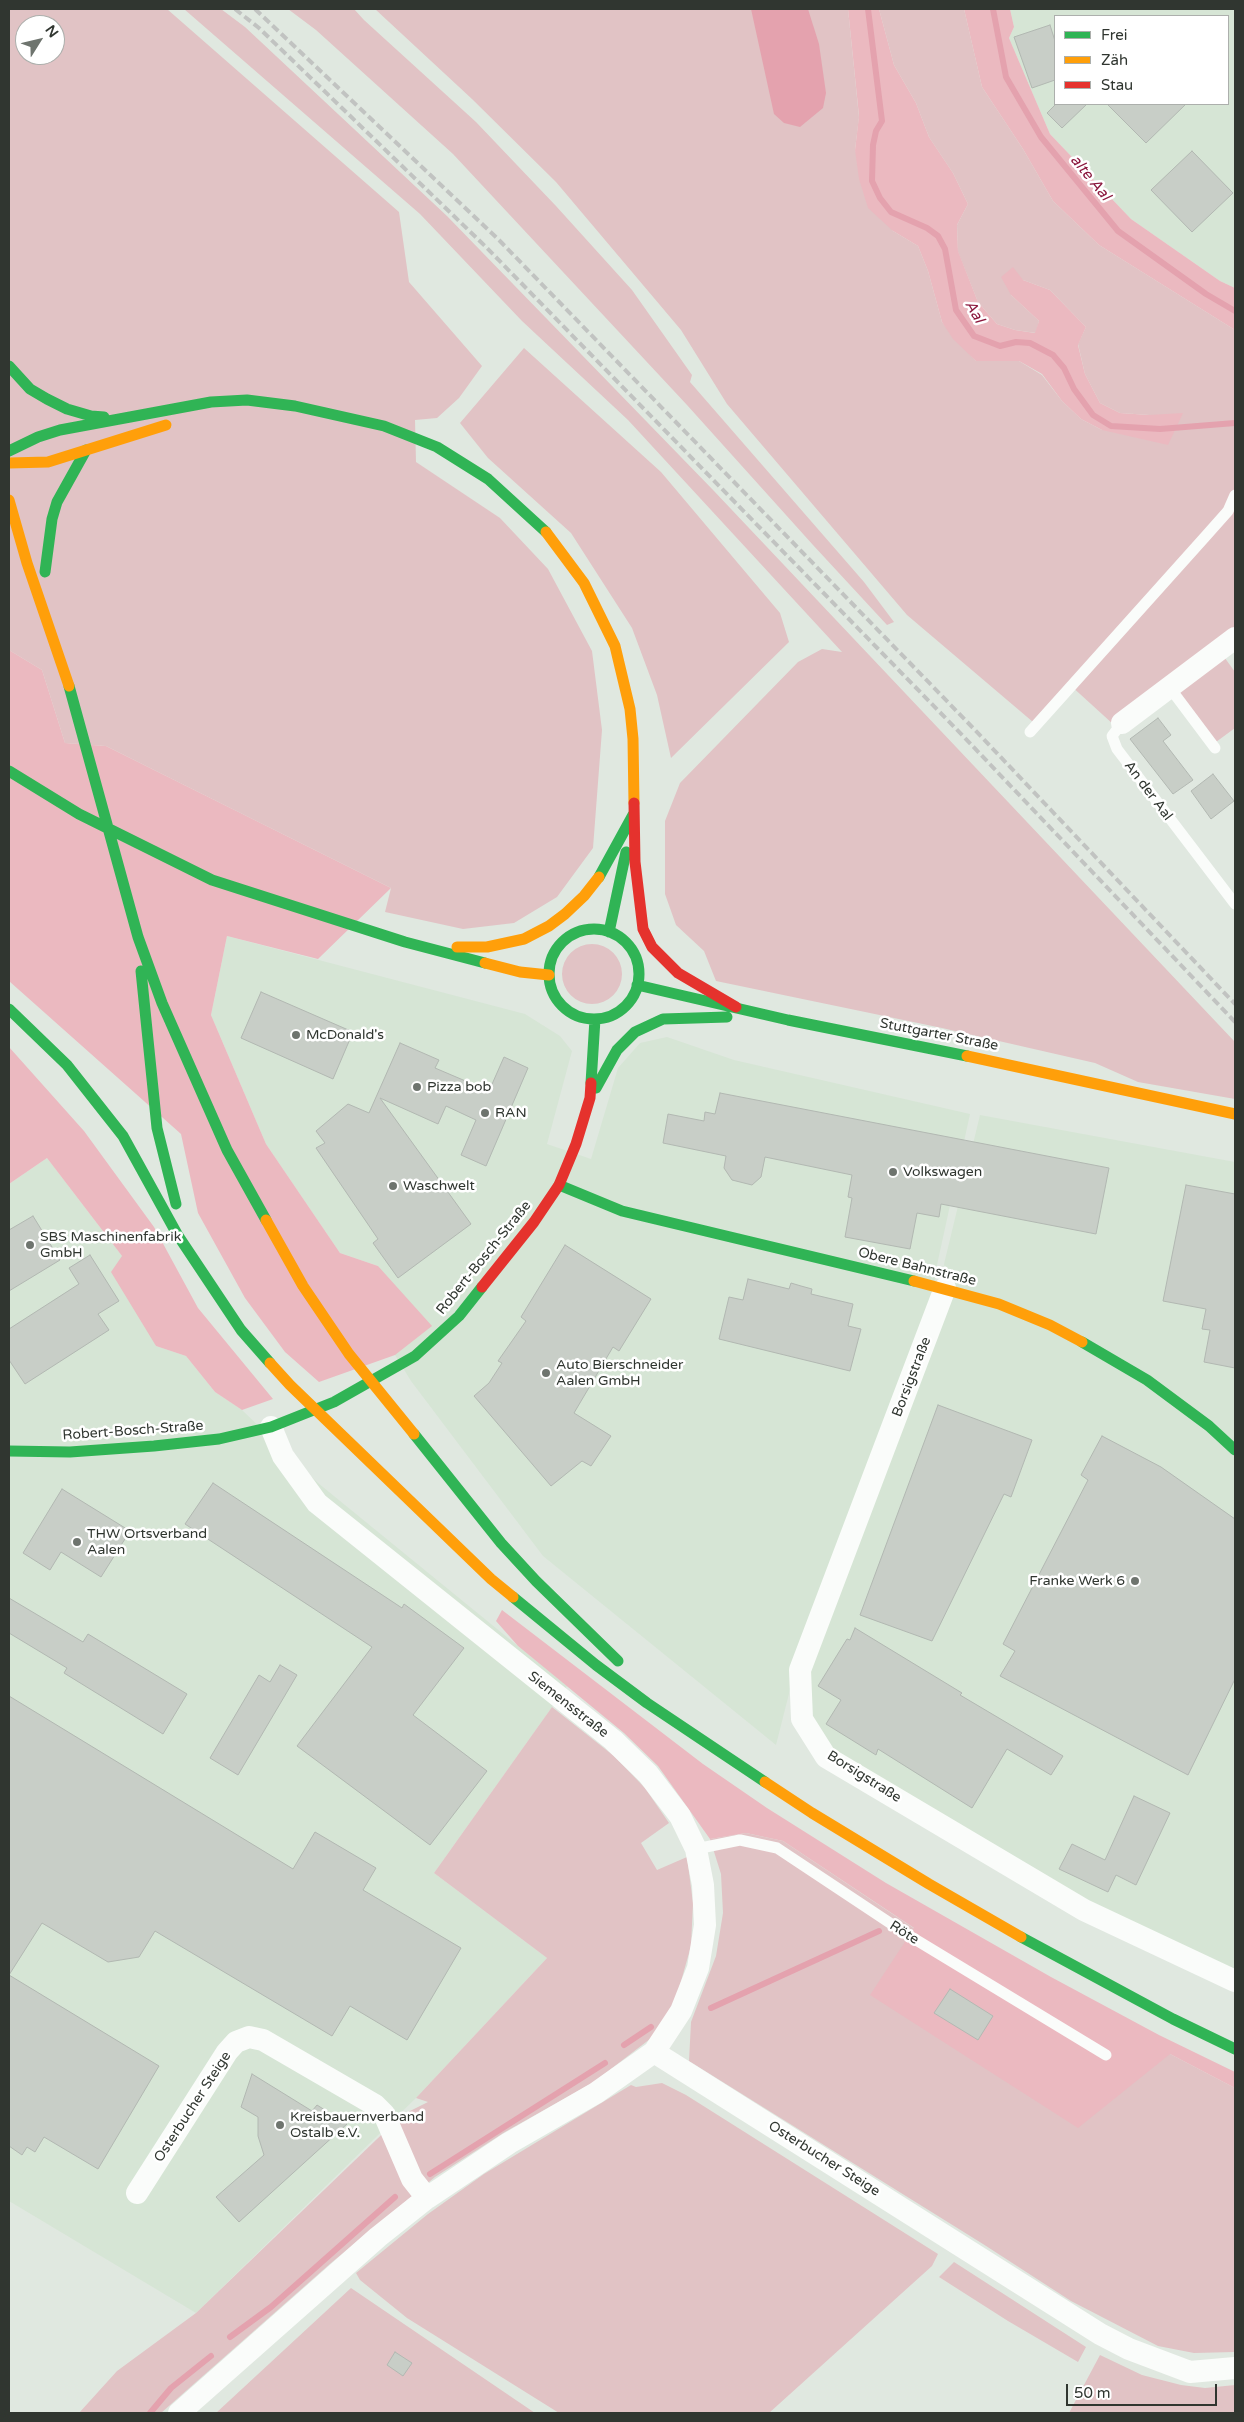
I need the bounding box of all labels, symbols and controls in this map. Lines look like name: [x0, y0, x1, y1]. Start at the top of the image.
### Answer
north arrow: [15, 15, 65, 65]
legend: [1054, 15, 1229, 105]
text: N: [42, 22, 62, 41]
text: Frei: [1101, 26, 1127, 44]
text: Zäh: [1101, 51, 1128, 69]
text: Stau: [1101, 76, 1133, 94]
water label: alte Aal: [1066, 152, 1114, 204]
water label: Aal: [960, 297, 988, 327]
street label: An der Aal: [1120, 758, 1176, 824]
street label: Stuttgarter Straße: [878, 1015, 1000, 1055]
place label: McDonald's: [306, 1027, 384, 1043]
marker: McDonald's: [290, 1029, 302, 1041]
place label: Pizza bob: [427, 1079, 491, 1095]
marker: Pizza bob: [411, 1081, 423, 1093]
place label: RAN: [495, 1105, 527, 1121]
marker: RAN: [479, 1107, 491, 1119]
place label: Volkswagen: [903, 1164, 982, 1180]
marker: Volkswagen: [887, 1166, 899, 1178]
place label: Waschwelt: [403, 1178, 475, 1194]
marker: Waschwelt: [387, 1180, 399, 1192]
street label: Robert-Bosch-Straße: [433, 1198, 535, 1318]
place label: SBS Maschinenfabrik GmbH: [40, 1229, 181, 1262]
marker: SBS Maschinenfabrik GmbH: [24, 1239, 36, 1251]
street label: Obere Bahnstraße: [856, 1244, 978, 1290]
street label: Borsigstraße: [889, 1335, 935, 1419]
place label: Auto Bierschneider Aalen GmbH: [556, 1357, 683, 1390]
marker: Auto Bierschneider Aalen GmbH: [540, 1367, 552, 1379]
street label: Robert-Bosch-Straße: [62, 1418, 204, 1444]
place label: THW Ortsverband Aalen: [87, 1526, 207, 1558]
marker: THW Ortsverband Aalen: [71, 1536, 83, 1548]
place label: Franke Werk 6: [1029, 1573, 1125, 1589]
marker: Franke Werk 6: [1129, 1575, 1141, 1587]
street label: Siemensstraße: [524, 1668, 612, 1742]
street label: Borsigstraße: [824, 1748, 904, 1806]
street label: Röte: [886, 1918, 922, 1948]
street label: Osterbucher Steige: [151, 2049, 235, 2165]
place label: Kreisbauernverband Ostalb e.V.: [290, 2109, 424, 2142]
street label: Osterbucher Steige: [765, 2118, 883, 2200]
marker: Kreisbauernverband Ostalb e.V.: [274, 2119, 286, 2131]
scale bar: [1069, 2374, 1220, 2406]
text: 50 m: [1074, 2384, 1111, 2402]

